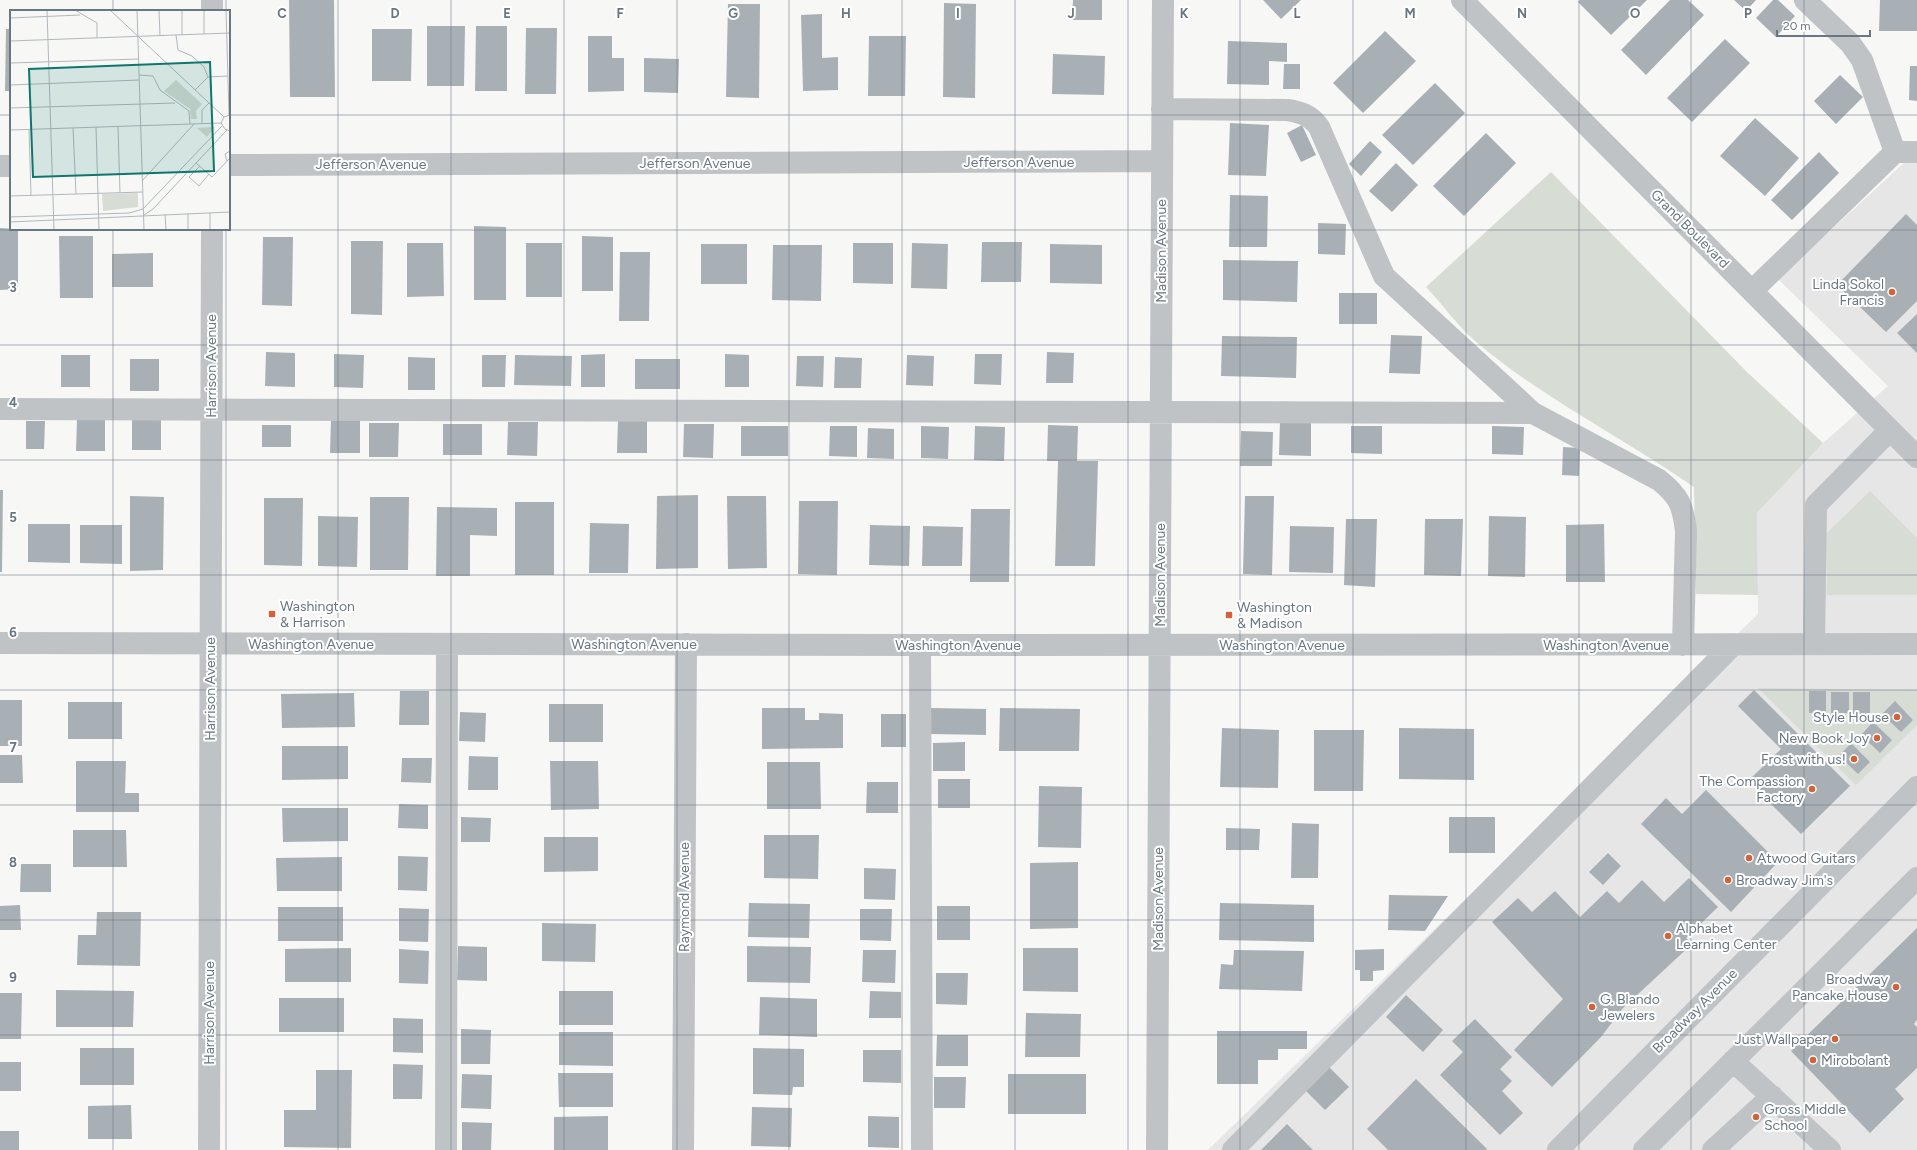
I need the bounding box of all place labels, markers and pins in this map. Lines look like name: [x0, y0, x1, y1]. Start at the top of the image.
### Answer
place label: Linda Sokol Francis: [1812, 276, 1884, 309]
marker: Linda Sokol Francis: [1887, 287, 1897, 297]
place label: Washington & Harrison: [280, 598, 355, 631]
place label: Washington & Madison: [1237, 599, 1312, 632]
marker: Washington & Harrison: [267, 609, 277, 619]
marker: Washington & Madison: [1224, 610, 1234, 620]
place label: Style House: [1813, 709, 1889, 726]
marker: Style House: [1892, 712, 1902, 722]
place label: New Book Joy: [1779, 730, 1870, 747]
marker: New Book Joy: [1872, 733, 1882, 743]
place label: Frost with us!: [1761, 751, 1846, 768]
marker: Frost with us!: [1849, 754, 1859, 764]
place label: The Compassion Factory: [1700, 773, 1805, 806]
marker: The Compassion Factory: [1807, 784, 1817, 794]
place label: Atwood Guitars: [1757, 850, 1856, 867]
marker: Atwood Guitars: [1744, 853, 1754, 863]
place label: Broadway Jim's: [1736, 872, 1833, 889]
marker: Broadway Jim's: [1723, 875, 1733, 885]
place label: Alphabet Learning Center: [1676, 920, 1777, 953]
marker: Alphabet Learning Center: [1663, 931, 1673, 941]
place label: Broadway Pancake House: [1792, 971, 1889, 1004]
marker: Broadway Pancake House: [1891, 982, 1901, 992]
place label: G. Blando Jewelers: [1600, 991, 1660, 1024]
marker: G. Blando Jewelers: [1587, 1002, 1597, 1012]
place label: Just Wallpaper: [1734, 1031, 1827, 1048]
marker: Just Wallpaper: [1830, 1034, 1840, 1044]
place label: Mirobolant: [1821, 1052, 1889, 1069]
marker: Mirobolant: [1808, 1055, 1818, 1065]
place label: Gross Middle School: [1764, 1101, 1847, 1134]
marker: Gross Middle School: [1751, 1112, 1761, 1122]

